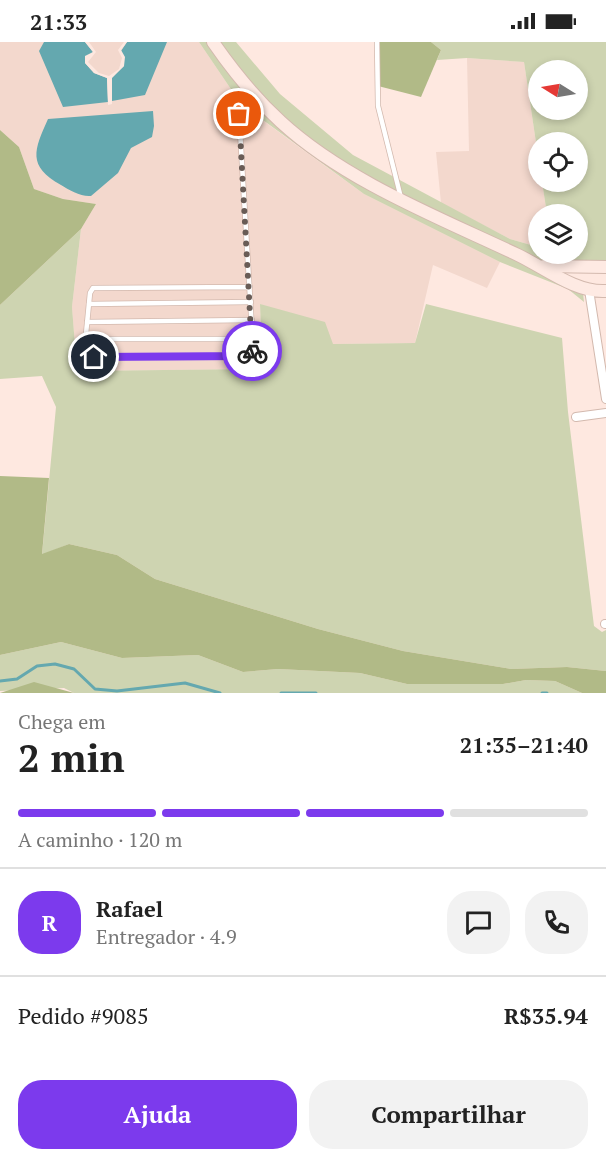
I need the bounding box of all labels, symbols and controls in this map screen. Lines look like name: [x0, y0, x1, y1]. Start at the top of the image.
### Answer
text: 21:33: [30, 7, 87, 36]
north arrow: [528, 60, 588, 120]
map controls: [528, 60, 588, 264]
pin: [213, 88, 264, 139]
icon: bag: [222, 97, 255, 130]
button: locate: [528, 132, 588, 192]
button: layers: [528, 204, 588, 264]
courier: [222, 321, 282, 381]
pin: [68, 331, 119, 382]
icon: bike: [236, 335, 269, 368]
icon: home: [77, 340, 110, 373]
text: Chega em: [18, 708, 105, 735]
text: 21:35–21:40: [460, 730, 588, 759]
text: 2 min: [18, 731, 125, 783]
text: A caminho · 120 m: [18, 826, 182, 853]
button: chat: [447, 891, 510, 954]
button: phone: [525, 891, 588, 954]
text: Rafael: [96, 894, 163, 923]
text: R: [42, 908, 57, 937]
text: Entregador · 4.9: [96, 923, 237, 950]
text: Pedido #9085: [18, 1001, 149, 1030]
text: R$35.94: [504, 1001, 588, 1030]
button: Ajuda: [18, 1080, 297, 1149]
button: Compartilhar: [309, 1080, 588, 1149]

